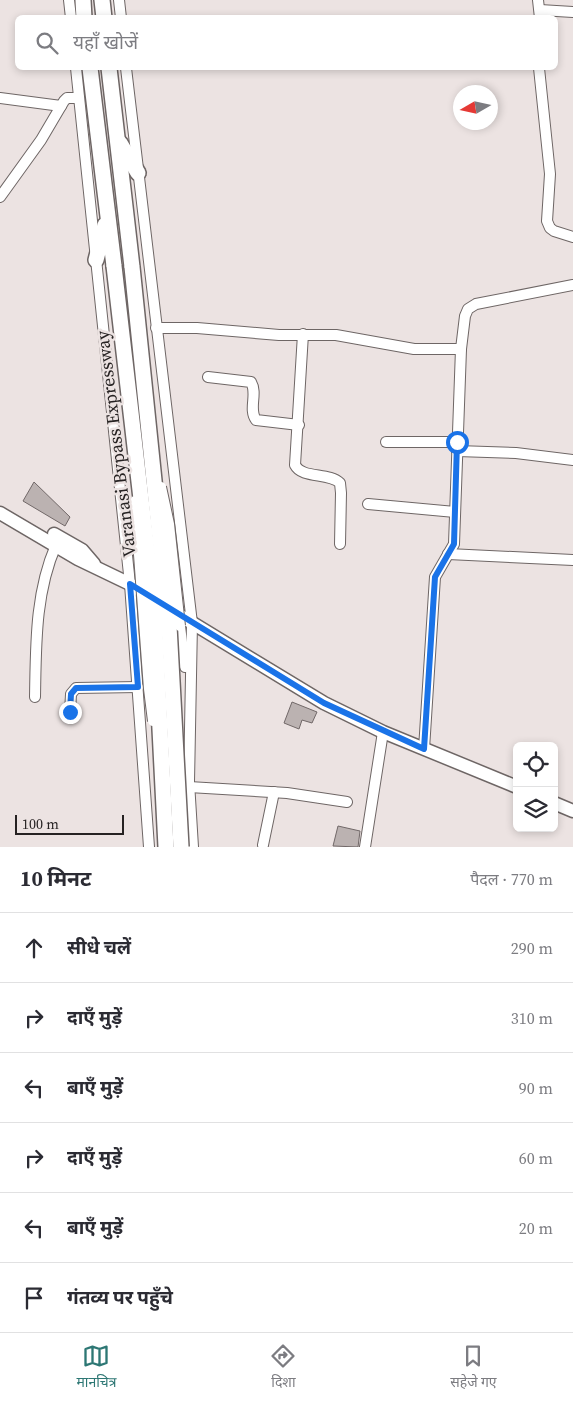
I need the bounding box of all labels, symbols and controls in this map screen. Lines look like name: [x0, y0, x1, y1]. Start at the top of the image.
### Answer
search box: [15, 15, 558, 70]
icon: search: [33, 29, 61, 57]
text: यहाँ खोजें: [73, 29, 138, 55]
north arrow: [453, 85, 498, 130]
street label: Varanasi Bypass Expressway: [89, 329, 142, 559]
route start: [446, 431, 469, 454]
route end: [59, 701, 82, 724]
map controls: [513, 742, 558, 832]
button: locate: [513, 742, 558, 787]
button: layers: [513, 787, 558, 832]
scale bar: [15, 812, 124, 835]
text: 100 m: [22, 814, 59, 834]
text: 10 मिनट: [20, 864, 91, 893]
text: पैदल · 770 m: [470, 868, 553, 890]
icon: ahead: [20, 934, 48, 962]
text: सीधे चलें: [67, 934, 131, 960]
text: 290 m: [511, 937, 553, 959]
icon: right: [20, 1004, 48, 1032]
text: दाएँ मुड़ें: [67, 1004, 122, 1030]
text: 310 m: [511, 1007, 553, 1029]
icon: left: [20, 1074, 48, 1102]
text: बाएँ मुड़ें: [67, 1074, 123, 1100]
text: 90 m: [519, 1077, 553, 1099]
icon: right: [20, 1144, 48, 1172]
text: दाएँ मुड़ें: [67, 1144, 122, 1170]
text: 60 m: [519, 1147, 553, 1169]
icon: left: [20, 1214, 48, 1242]
text: बाएँ मुड़ें: [67, 1214, 123, 1240]
text: 20 m: [519, 1217, 553, 1239]
icon: arrive: [20, 1284, 48, 1312]
text: गंतव्य पर पहुँचे: [67, 1284, 173, 1310]
tab: मानचित्र: [76, 1342, 116, 1393]
tab: दिशा: [269, 1342, 297, 1393]
tab: सहेजे गए: [450, 1342, 497, 1393]

